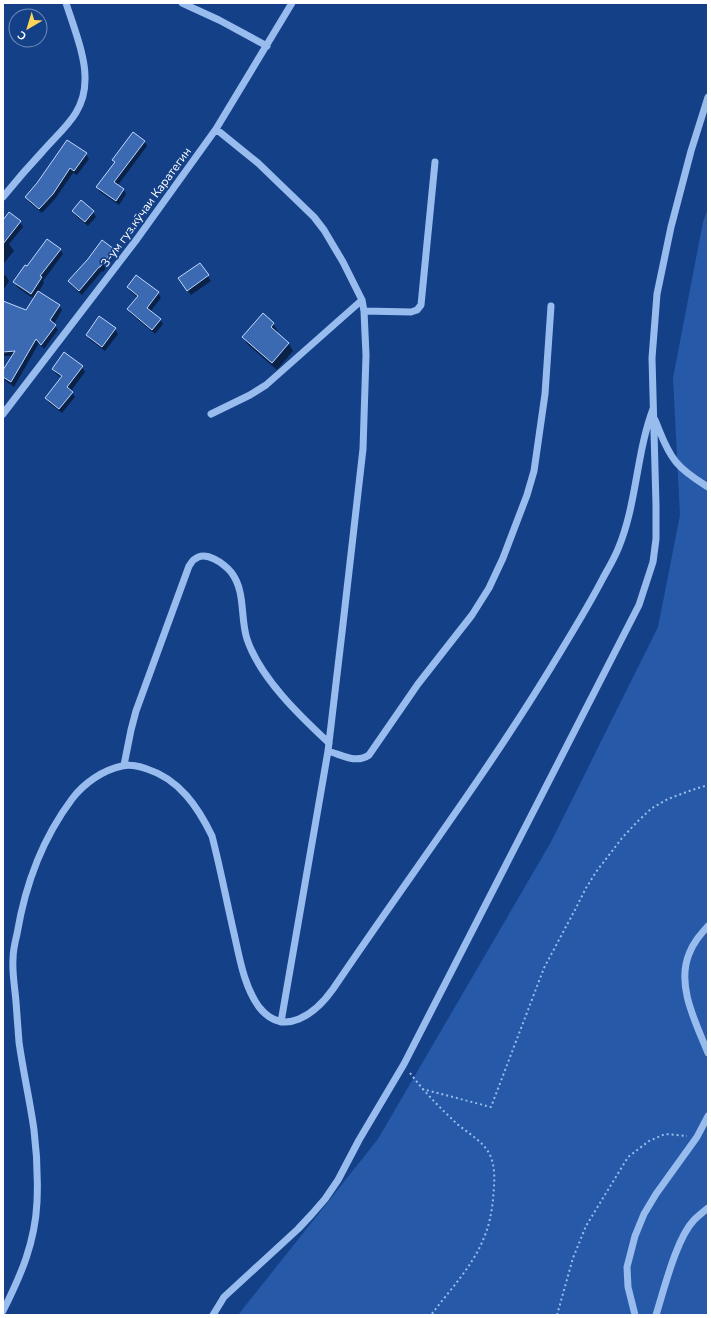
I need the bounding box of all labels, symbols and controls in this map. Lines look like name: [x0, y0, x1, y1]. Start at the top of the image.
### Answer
north arrow: [8, 8, 48, 48]
text: С: [14, 27, 30, 44]
street label: 3-ум гуз.кӯчаи Каратегин: [97, 144, 195, 270]

